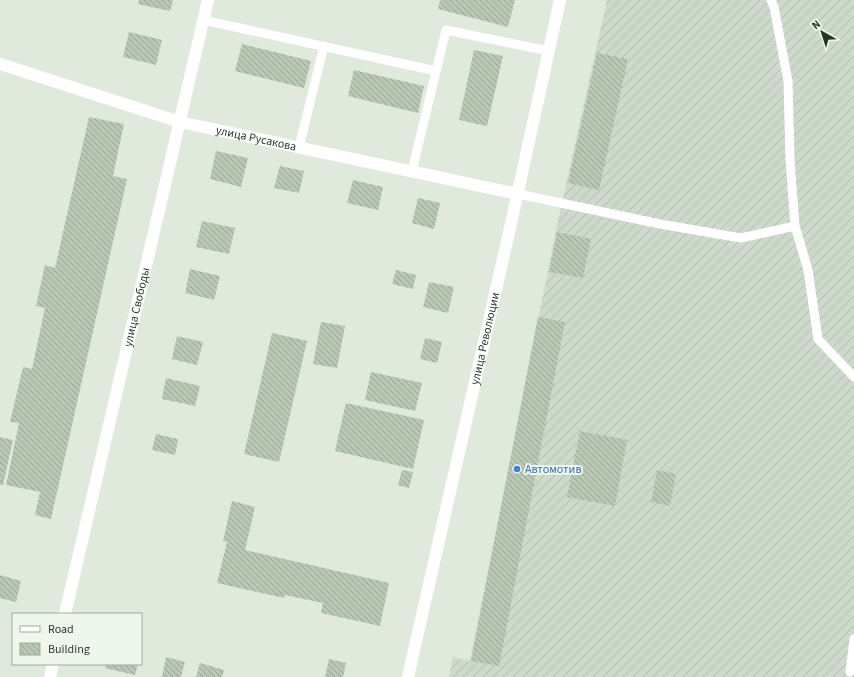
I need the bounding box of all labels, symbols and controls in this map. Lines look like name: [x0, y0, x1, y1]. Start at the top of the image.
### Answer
north arrow: [802, 12, 842, 52]
text: N: [808, 16, 824, 33]
street label: улица Русакова: [214, 122, 298, 156]
street label: улица Свободы: [119, 266, 154, 349]
street label: улица Революции: [467, 291, 504, 387]
place label: Автомотив: [525, 461, 582, 478]
marker: Автомотив: [512, 464, 522, 474]
legend: [12, 613, 142, 665]
text: Road: [48, 621, 74, 638]
text: Building: [48, 641, 90, 658]

